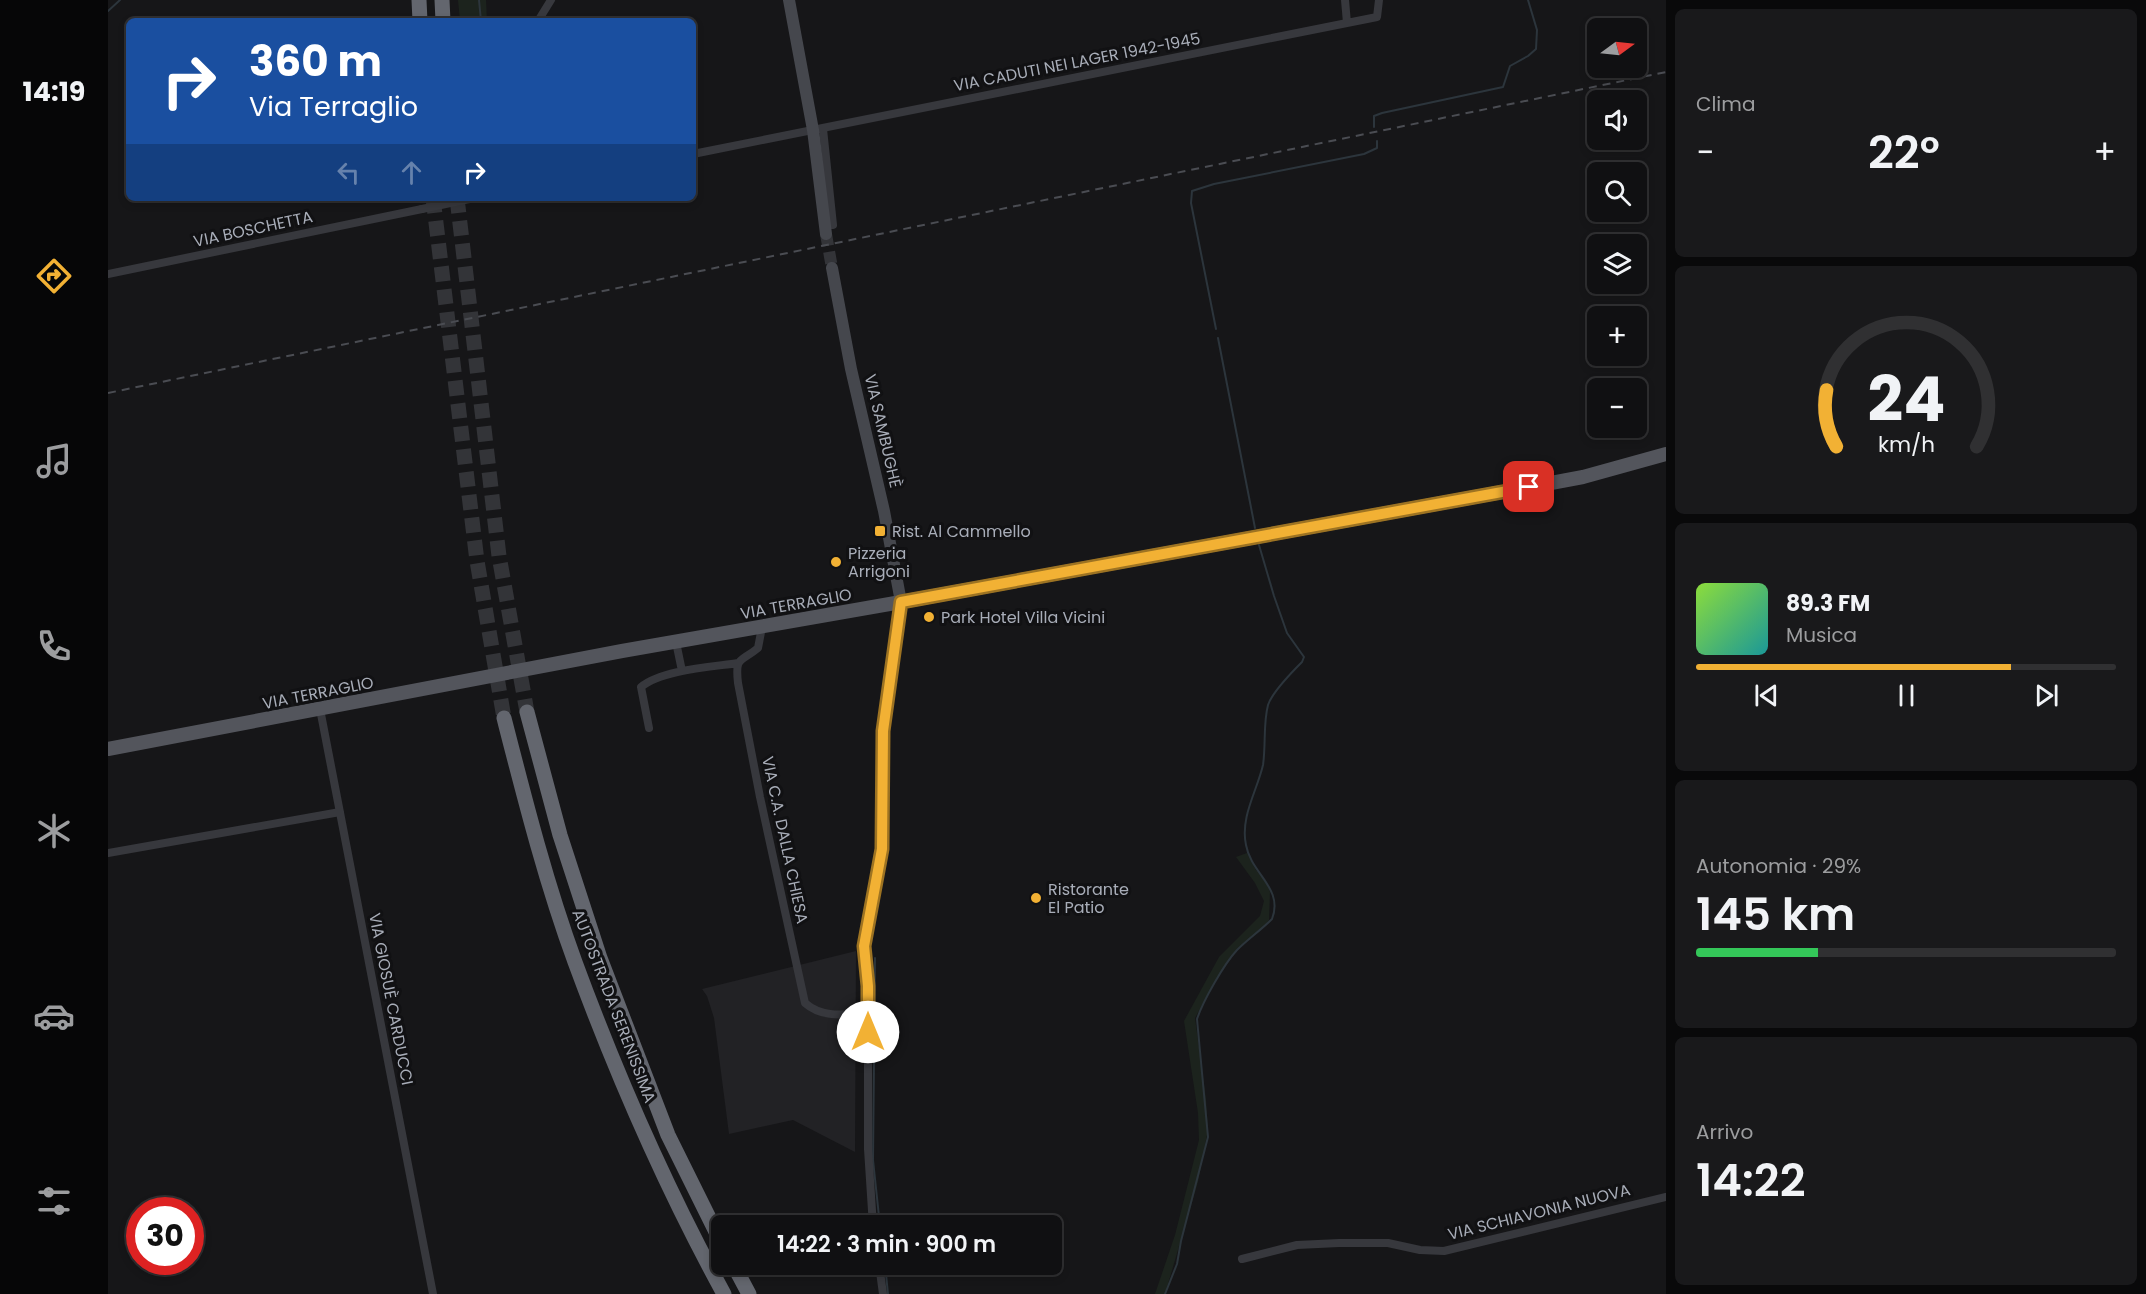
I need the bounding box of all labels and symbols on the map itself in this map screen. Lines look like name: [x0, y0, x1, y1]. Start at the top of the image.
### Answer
north arrow: [1587, 18, 1647, 78]
street label: VIA CADUTI NEI LAGER 1942-1945: [952, 27, 1202, 97]
street label: VIA BOSCHETTA: [191, 205, 315, 253]
street label: VIA SAMBUGHÈ: [859, 372, 907, 490]
pin: [1503, 461, 1554, 512]
place label: Rist. Al Cammello: [892, 520, 1031, 543]
marker: Rist. Al Cammello: [873, 524, 887, 538]
place label: Pizzeria Arrigoni: [848, 542, 910, 583]
marker: Pizzeria Arrigoni: [829, 555, 843, 569]
street label: VIA TERRAGLIO: [738, 583, 854, 625]
place label: Park Hotel Villa Vicini: [941, 606, 1105, 629]
marker: Park Hotel Villa Vicini: [922, 610, 936, 624]
street label: VIA TERRAGLIO: [260, 671, 376, 715]
street label: VIA C.A. DALLA CHIESA: [756, 754, 814, 926]
place label: Ristorante El Patio: [1048, 878, 1129, 919]
marker: Ristorante El Patio: [1029, 891, 1043, 905]
street label: AUTOSTRADA SERENISSIMA: [566, 906, 662, 1106]
street label: VIA GIOSUÈ CARDUCCI: [363, 911, 419, 1087]
position arrow: [836, 1000, 900, 1064]
street label: VIA SCHIAVONIA NUOVA: [1445, 1178, 1633, 1246]
speed limit sign: 30: [126, 1197, 204, 1275]

